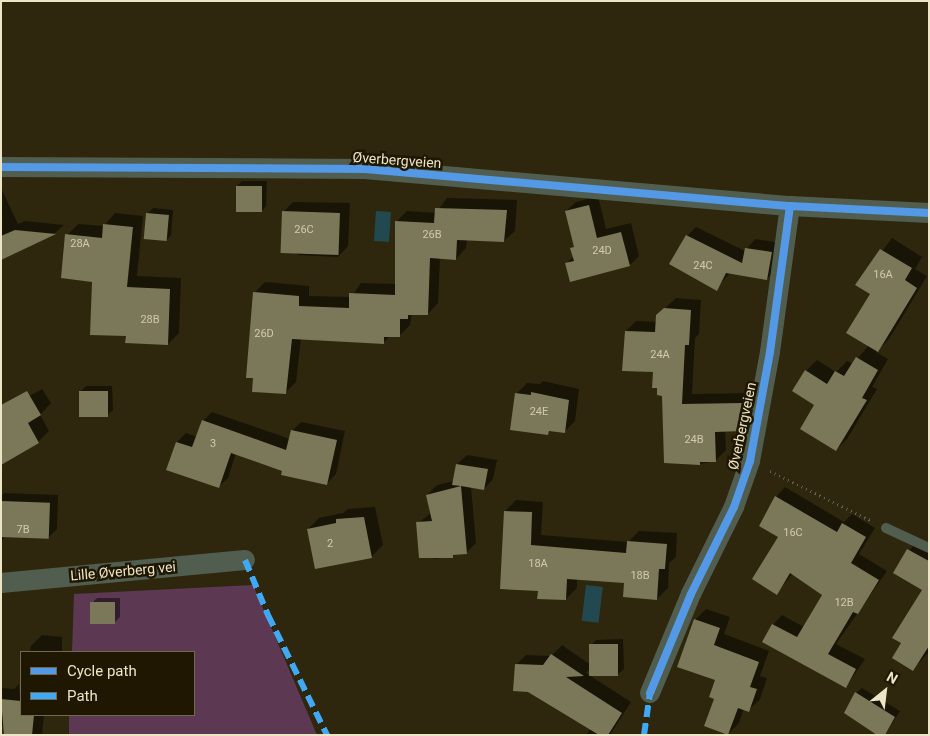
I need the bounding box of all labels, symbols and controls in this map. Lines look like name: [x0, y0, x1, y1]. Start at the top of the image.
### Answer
street label: Øverbergveien: [352, 149, 442, 171]
house number: 26C: [294, 223, 314, 237]
house number: 26B: [422, 228, 442, 242]
house number: 28A: [70, 237, 90, 251]
house number: 24D: [592, 244, 612, 258]
house number: 24C: [693, 259, 713, 273]
house number: 16A: [873, 268, 893, 282]
house number: 28B: [140, 313, 160, 327]
house number: 26D: [254, 327, 274, 341]
house number: 24A: [650, 348, 670, 362]
street label: Øverbergveien: [725, 381, 759, 471]
house number: 24E: [530, 405, 548, 419]
house number: 24B: [684, 433, 704, 447]
house number: 3: [210, 437, 216, 451]
house number: 7B: [16, 523, 30, 537]
house number: 16C: [783, 526, 803, 540]
house number: 2: [327, 537, 333, 551]
house number: 18A: [528, 557, 548, 571]
street label: Lille Øverberg vei: [70, 558, 176, 584]
house number: 18B: [630, 569, 650, 583]
house number: 12B: [834, 596, 854, 610]
legend: [20, 651, 195, 716]
text: Cycle path: [67, 662, 137, 680]
north arrow: [860, 666, 910, 716]
text: N: [884, 668, 900, 687]
text: Path: [67, 687, 98, 705]

